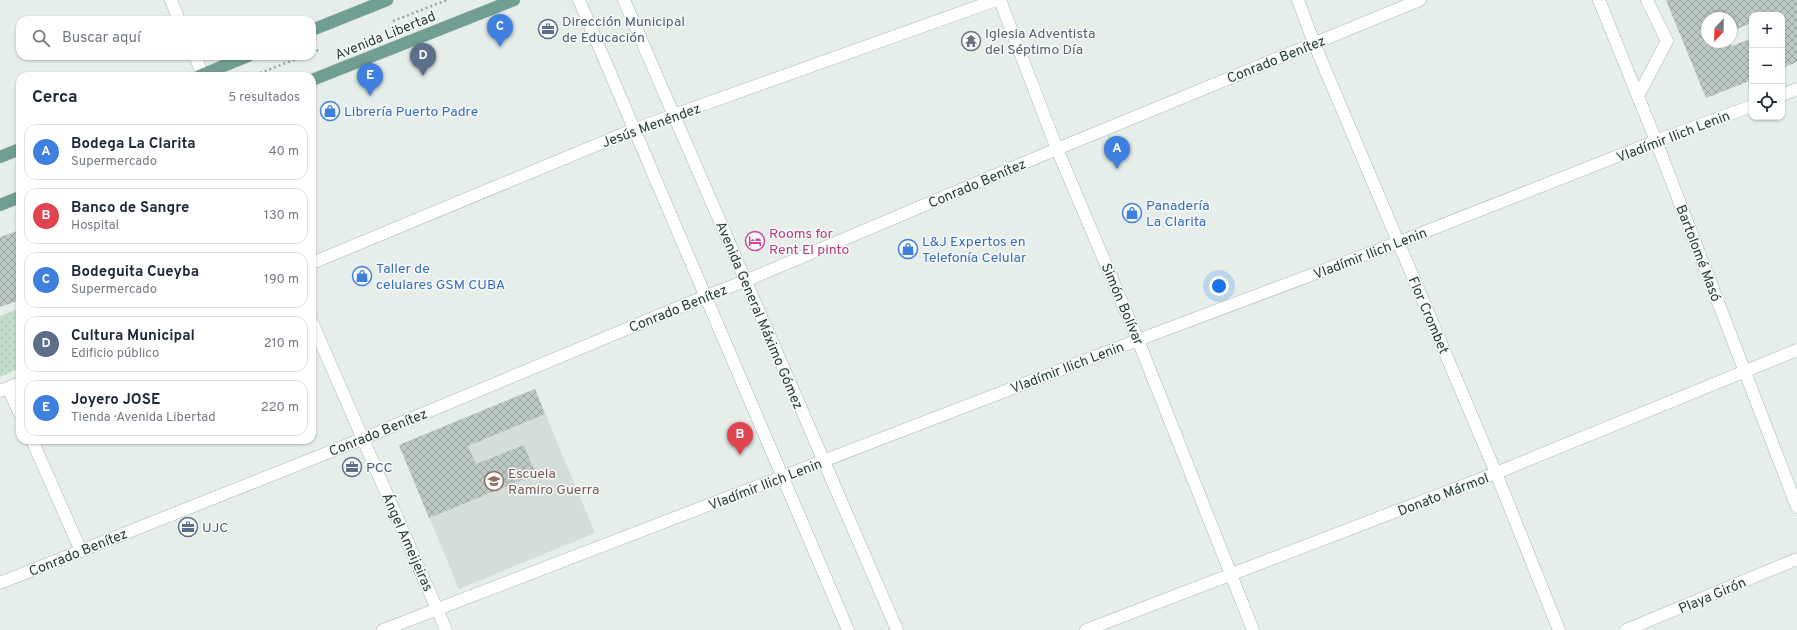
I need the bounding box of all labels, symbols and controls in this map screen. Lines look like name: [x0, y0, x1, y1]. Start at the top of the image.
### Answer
street label: Avenida Libertad: [333, 8, 438, 64]
north arrow: [1701, 12, 1737, 48]
map controls: [1749, 12, 1785, 120]
button: +: [1749, 12, 1785, 48]
pin: C: [487, 14, 513, 47]
place label: Dirección Municipal de Educación: [562, 14, 685, 47]
search box: [16, 16, 316, 60]
office icon: Dirección Municipal de Educación: [537, 18, 559, 40]
place label: Iglesia Adventista del Séptimo Día: [985, 26, 1095, 59]
icon: search: [30, 27, 52, 49]
text: Buscar aquí: [62, 29, 141, 48]
temple icon: Iglesia Adventista del Séptimo Día: [960, 30, 982, 52]
street label: Conrado Benítez: [1225, 33, 1328, 88]
pin: D: [410, 43, 436, 76]
button: −: [1749, 48, 1785, 84]
pin: E: [357, 63, 383, 96]
button: locate: [1749, 84, 1785, 120]
text: Cerca: [32, 87, 78, 109]
text: 5 resultados: [228, 90, 300, 106]
shop icon: Librería Puerto Padre: [319, 100, 341, 122]
street label: Jesús Menéndez: [600, 101, 703, 152]
place label: Librería Puerto Padre: [344, 104, 478, 121]
street label: Vladímir Ilich Lenin: [1614, 108, 1733, 167]
text: Bodega La Clarita: [71, 135, 196, 154]
pin: A: [1104, 136, 1130, 169]
text: A: [41, 144, 51, 160]
text: 40 m: [269, 144, 299, 160]
text: Supermercado: [71, 154, 157, 170]
street label: Conrado Benítez: [926, 156, 1029, 213]
place label: Panadería La Clarita: [1146, 198, 1210, 231]
text: Banco de Sangre: [71, 199, 189, 218]
shop icon: Panadería La Clarita: [1121, 202, 1143, 224]
street label: Bartolomé Masó: [1671, 203, 1724, 304]
text: B: [42, 208, 50, 224]
text: 130 m: [264, 208, 299, 224]
text: Hospital: [71, 218, 119, 234]
street label: Avenida General Máximo Gómez: [711, 219, 806, 412]
street label: Vladímir Ilich Lenin: [1311, 225, 1430, 284]
place label: Rooms for Rent El pinto: [769, 226, 850, 259]
hotel icon: Rooms for Rent El pinto: [744, 230, 766, 252]
place label: L&J Expertos en Telefonía Celular: [922, 234, 1027, 267]
shop icon: L&J Expertos en Telefonía Celular: [897, 238, 919, 260]
place label: Taller de celulares GSM CUBA: [376, 261, 505, 294]
street label: Simón Bolívar: [1097, 261, 1147, 349]
text: Bodeguita Cueyba: [71, 263, 199, 282]
shop icon: Taller de celulares GSM CUBA: [351, 265, 373, 287]
text: C: [42, 272, 50, 288]
text: 190 m: [264, 272, 299, 288]
street label: Flor Crombet: [1404, 274, 1452, 357]
your location: [1209, 276, 1229, 296]
text: Supermercado: [71, 282, 157, 298]
street label: Conrado Benítez: [627, 282, 730, 337]
text: Cultura Municipal: [71, 327, 195, 346]
text: D: [41, 336, 51, 352]
text: 210 m: [264, 336, 299, 352]
street label: Vladímir Ilich Lenin: [1008, 339, 1127, 398]
text: Edificio público: [71, 346, 159, 362]
text: Joyero JOSE: [71, 391, 160, 410]
text: E: [42, 400, 50, 416]
text: 220 m: [261, 400, 299, 416]
street label: Conrado Benítez: [327, 406, 430, 461]
text: Tienda · Avenida Libertad: [71, 410, 216, 426]
pin: B: [727, 422, 753, 455]
office icon: PCC: [341, 456, 363, 478]
street label: Vladímir Ilich Lenin: [706, 456, 825, 515]
place label: PCC: [366, 460, 393, 477]
place label: Escuela Ramiro Guerra: [508, 466, 599, 499]
school or university icon: Escuela Ramiro Guerra: [483, 470, 505, 492]
street label: Donato Mármol: [1396, 470, 1491, 521]
street label: Ángel Ameijeiras: [377, 490, 437, 595]
office icon: UJC: [177, 516, 199, 538]
place label: UJC: [202, 520, 228, 537]
street label: Conrado Benítez: [27, 526, 130, 581]
street label: Playa Girón: [1676, 575, 1749, 618]

